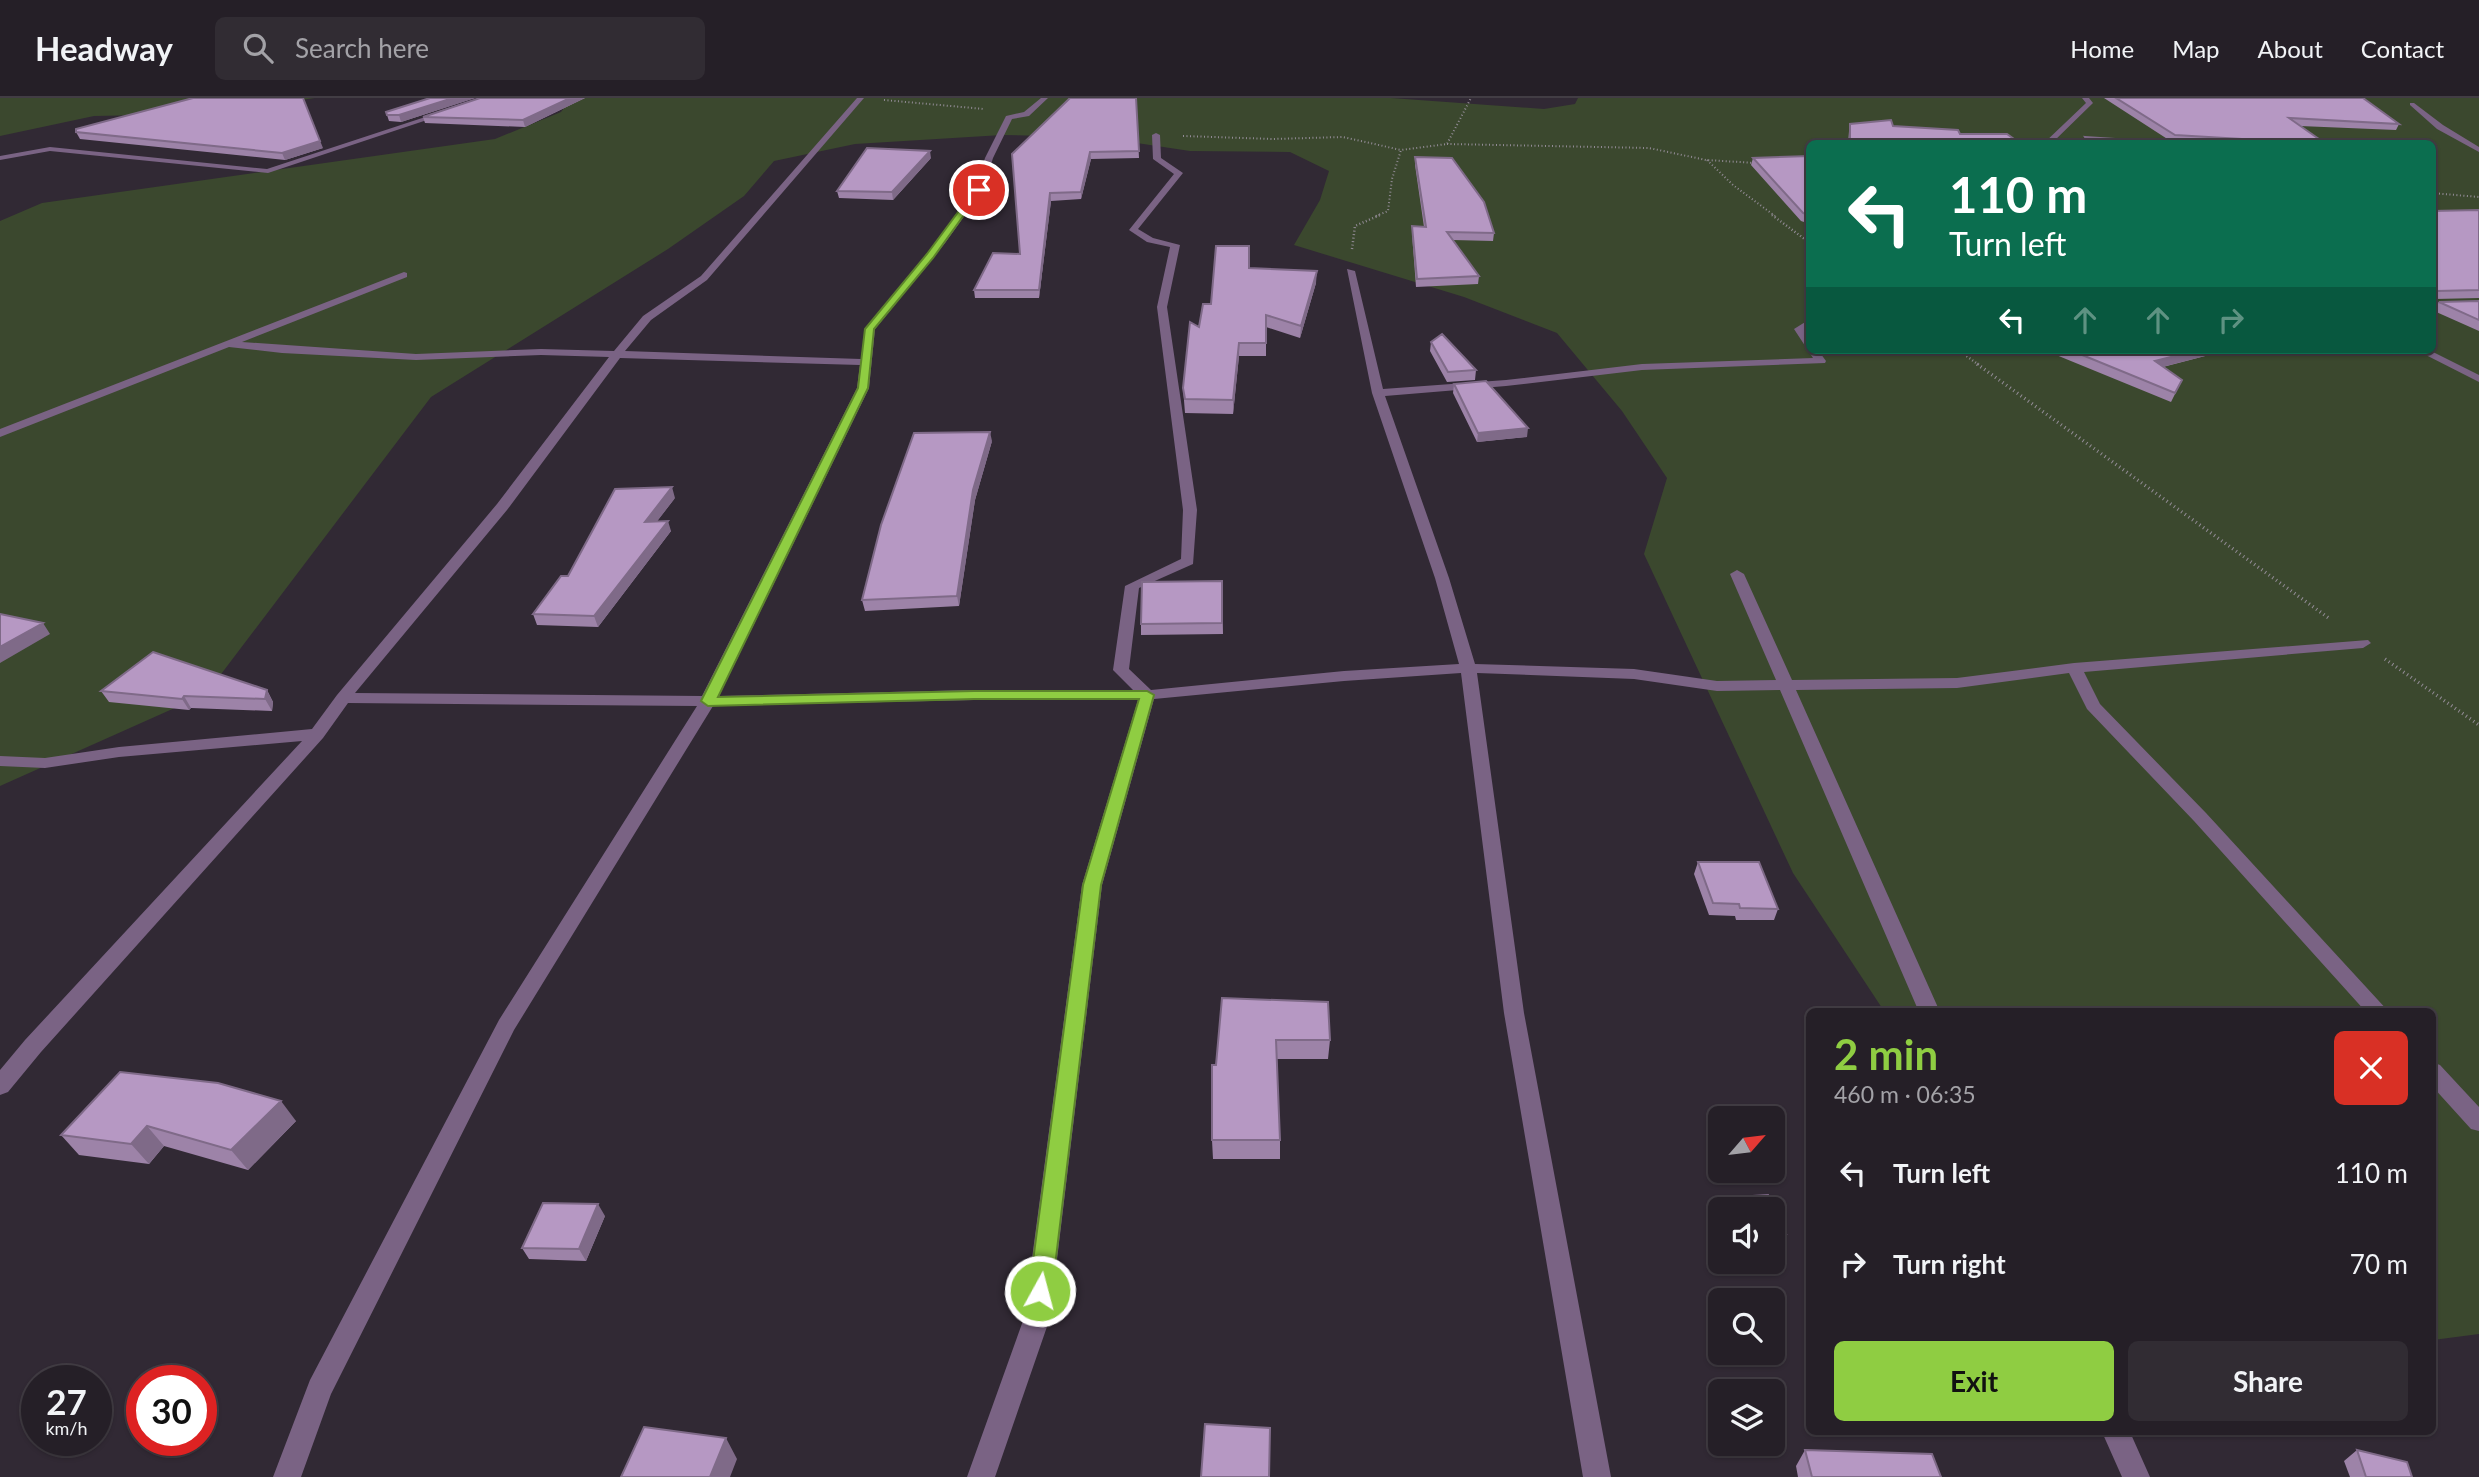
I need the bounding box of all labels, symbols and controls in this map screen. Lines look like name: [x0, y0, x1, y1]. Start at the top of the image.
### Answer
search box: [215, 17, 705, 80]
text: Headway: [35, 28, 173, 68]
icon: search: [239, 29, 277, 67]
text: Search here: [295, 32, 429, 64]
text: Home: [2070, 34, 2134, 63]
text: Map: [2172, 34, 2220, 63]
text: About: [2258, 34, 2323, 63]
text: Contact: [2361, 34, 2444, 63]
pin: [949, 160, 1009, 220]
text: 110 m: [1949, 165, 2087, 223]
icon: left: [1834, 168, 1925, 259]
icon: arrive: [960, 171, 998, 209]
text: Turn left: [1949, 224, 2066, 263]
icon: left: [1993, 301, 2031, 339]
icon: ahead: [2066, 301, 2104, 339]
icon: ahead: [2139, 301, 2177, 339]
icon: right: [2212, 301, 2250, 339]
text: 2 min: [1834, 1029, 1938, 1079]
button: close: [2334, 1031, 2408, 1105]
text: 460 m · 06:35: [1834, 1080, 1976, 1108]
north arrow: [1708, 1106, 1785, 1183]
map controls: [1708, 1106, 1785, 1456]
icon: left: [1834, 1154, 1872, 1192]
text: Turn left: [1893, 1157, 1990, 1189]
text: 110 m: [2335, 1157, 2408, 1189]
button: sound: [1708, 1197, 1785, 1274]
icon: right: [1834, 1245, 1872, 1283]
text: Turn right: [1893, 1248, 2006, 1280]
text: 70 m: [2350, 1248, 2408, 1280]
position arrow: [1003, 1254, 1077, 1328]
button: search: [1708, 1288, 1785, 1365]
button: Exit: [1834, 1341, 2114, 1421]
button: Share: [2128, 1341, 2408, 1421]
speed limit sign: 30: [126, 1365, 217, 1456]
button: layers: [1708, 1379, 1785, 1456]
text: 27: [46, 1380, 87, 1422]
text: km/h: [45, 1417, 88, 1439]

